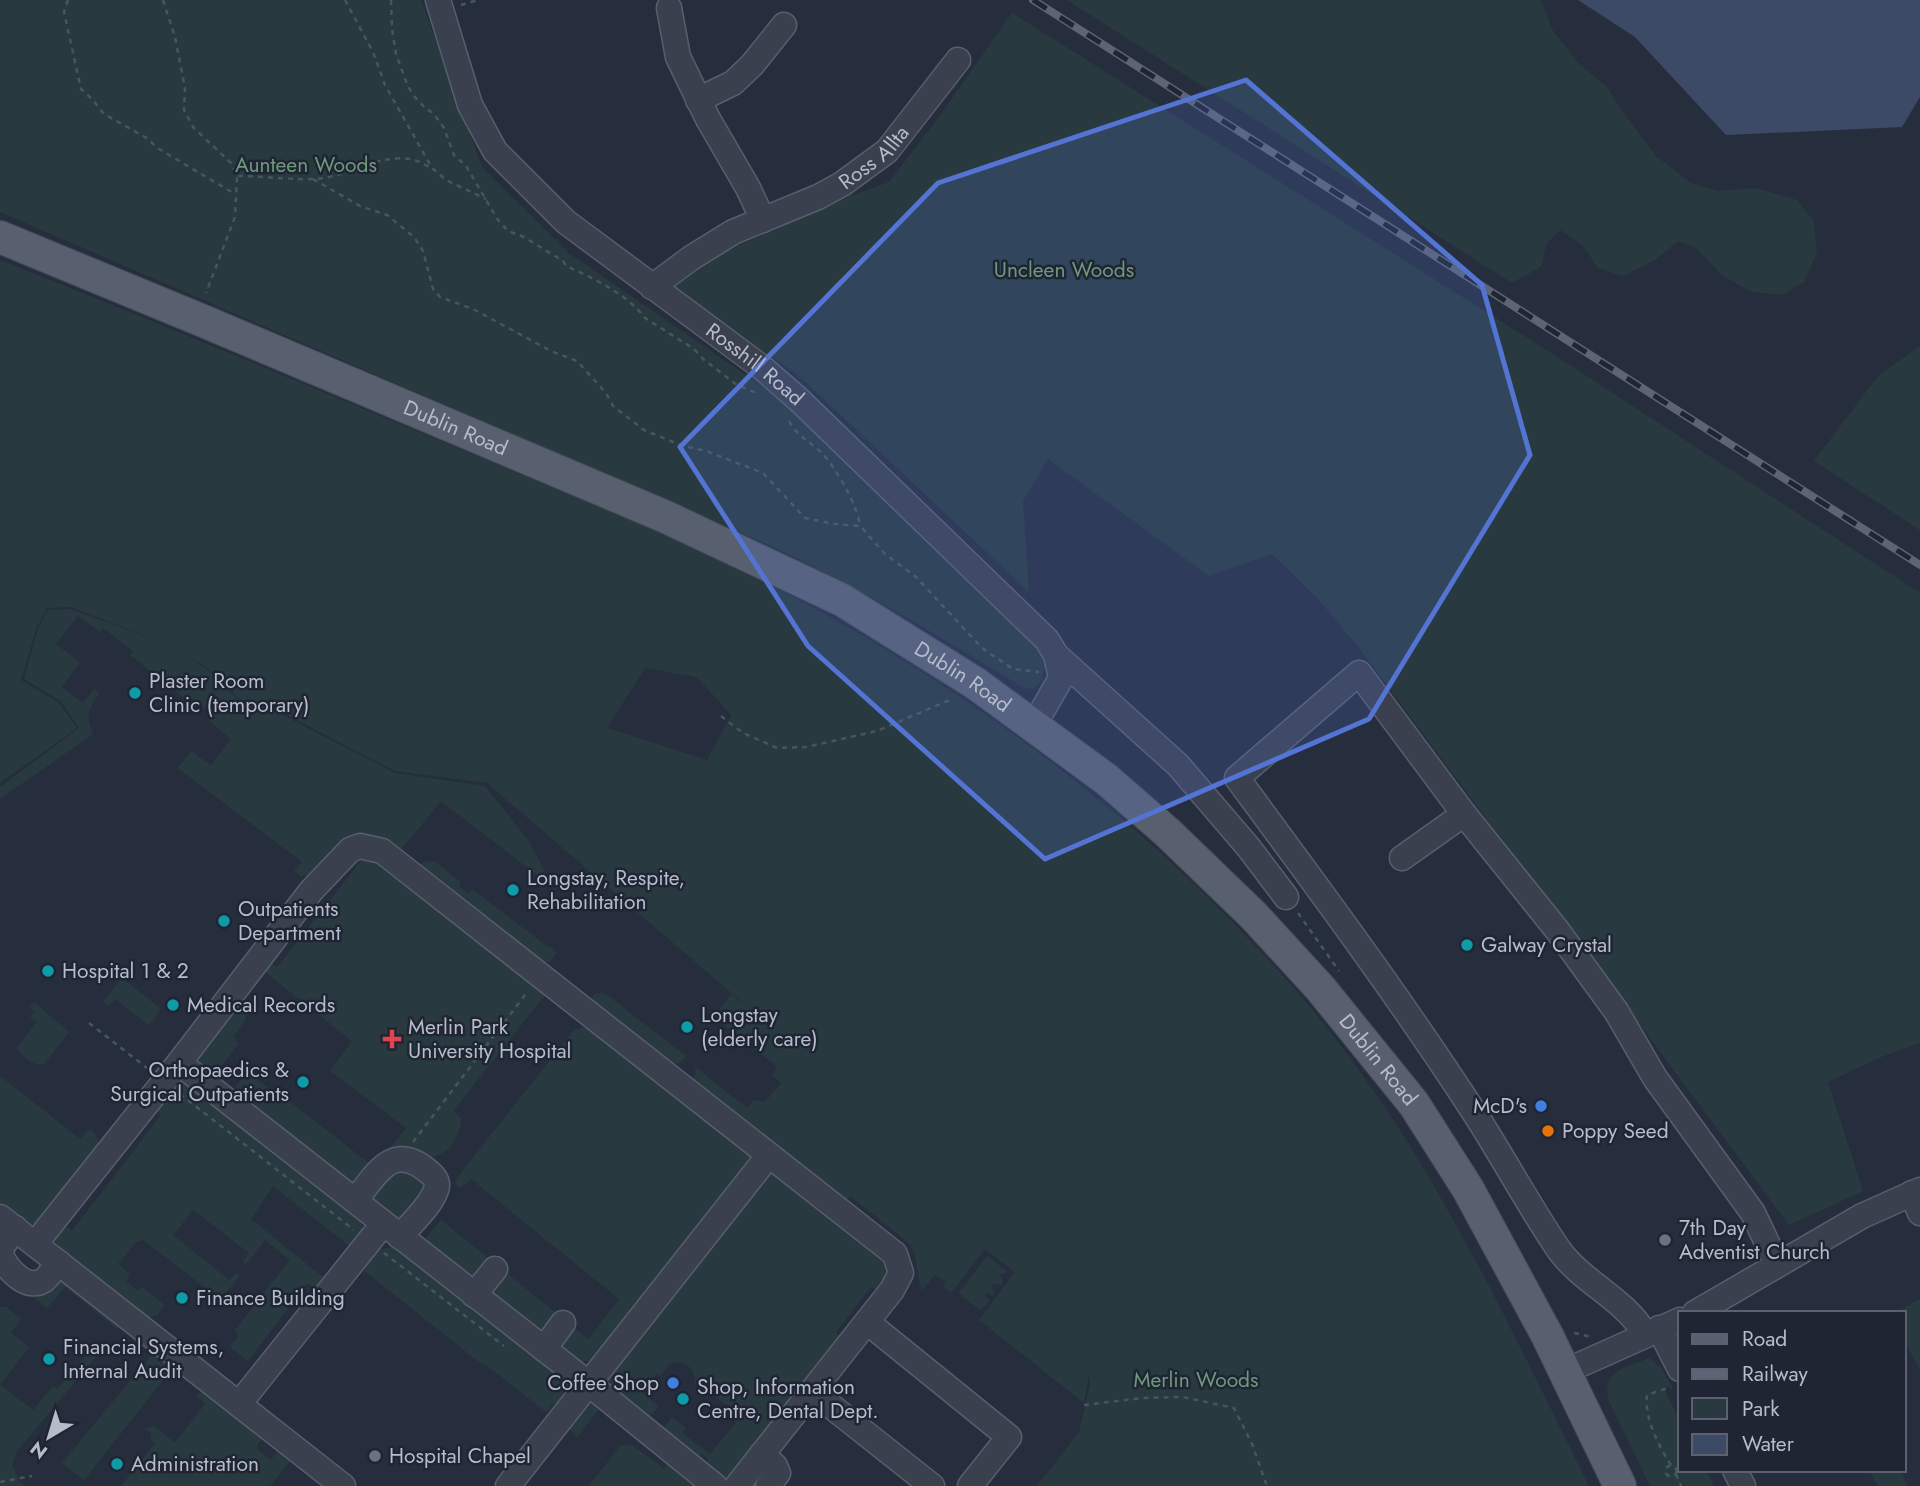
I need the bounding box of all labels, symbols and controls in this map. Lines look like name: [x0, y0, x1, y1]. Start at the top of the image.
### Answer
street label: Ross Allta: [832, 119, 916, 197]
park label: Aunteen Woods: [235, 150, 377, 180]
park label: Uncleen Woods: [994, 255, 1134, 285]
street label: Rosshill Road: [700, 316, 811, 413]
street label: Dublin Road: [399, 393, 512, 463]
street label: Dublin Road: [909, 634, 1017, 720]
place label: Plaster Room Clinic (temporary): [149, 666, 310, 720]
marker: Plaster Room Clinic (temporary): [127, 685, 143, 701]
place label: Longstay, Respite, Rehabilitation: [527, 863, 685, 917]
marker: Longstay, Respite, Rehabilitation: [505, 882, 521, 898]
place label: Outpatients Department: [238, 894, 341, 948]
marker: Outpatients Department: [216, 913, 232, 929]
place label: Galway Crystal: [1481, 930, 1612, 960]
marker: Galway Crystal: [1459, 937, 1475, 953]
place label: Hospital 1 & 2: [62, 956, 189, 986]
marker: Hospital 1 & 2: [40, 963, 56, 979]
place label: Medical Records: [187, 990, 335, 1020]
marker: Medical Records: [165, 997, 181, 1013]
place label: Longstay (elderly care): [701, 1000, 818, 1054]
street label: Dublin Road: [1332, 1007, 1425, 1112]
place label: Merlin Park University Hospital: [408, 1012, 571, 1066]
marker: Longstay (elderly care): [679, 1019, 695, 1035]
marker: Merlin Park University Hospital: [382, 1029, 402, 1049]
place label: Orthopaedics & Surgical Outpatients: [110, 1055, 289, 1109]
marker: Orthopaedics & Surgical Outpatients: [295, 1074, 311, 1090]
place label: McD's: [1473, 1091, 1527, 1121]
marker: McD's: [1533, 1098, 1549, 1114]
place label: Poppy Seed: [1562, 1116, 1669, 1146]
marker: Poppy Seed: [1540, 1123, 1556, 1139]
place label: 7th Day Adventist Church: [1679, 1213, 1830, 1267]
marker: 7th Day Adventist Church: [1657, 1232, 1673, 1248]
place label: Finance Building: [196, 1283, 345, 1313]
marker: Finance Building: [174, 1290, 190, 1306]
legend: [1678, 1311, 1906, 1472]
text: Road: [1742, 1324, 1787, 1354]
place label: Financial Systems, Internal Audit: [63, 1332, 224, 1386]
marker: Financial Systems, Internal Audit: [41, 1351, 57, 1367]
text: Railway: [1742, 1359, 1808, 1389]
park label: Merlin Woods: [1133, 1365, 1259, 1395]
place label: Coffee Shop: [547, 1368, 659, 1398]
place label: Shop, Information Centre, Dental Dept.: [697, 1372, 878, 1426]
marker: Coffee Shop: [665, 1375, 681, 1391]
marker: Shop, Information Centre, Dental Dept.: [675, 1391, 691, 1407]
text: Park: [1742, 1394, 1780, 1424]
north arrow: [14, 1402, 84, 1472]
text: Water: [1742, 1429, 1795, 1459]
text: N: [25, 1435, 53, 1465]
place label: Hospital Chapel: [389, 1441, 531, 1471]
marker: Hospital Chapel: [367, 1448, 383, 1464]
place label: Administration: [131, 1449, 259, 1479]
marker: Administration: [109, 1456, 125, 1472]

